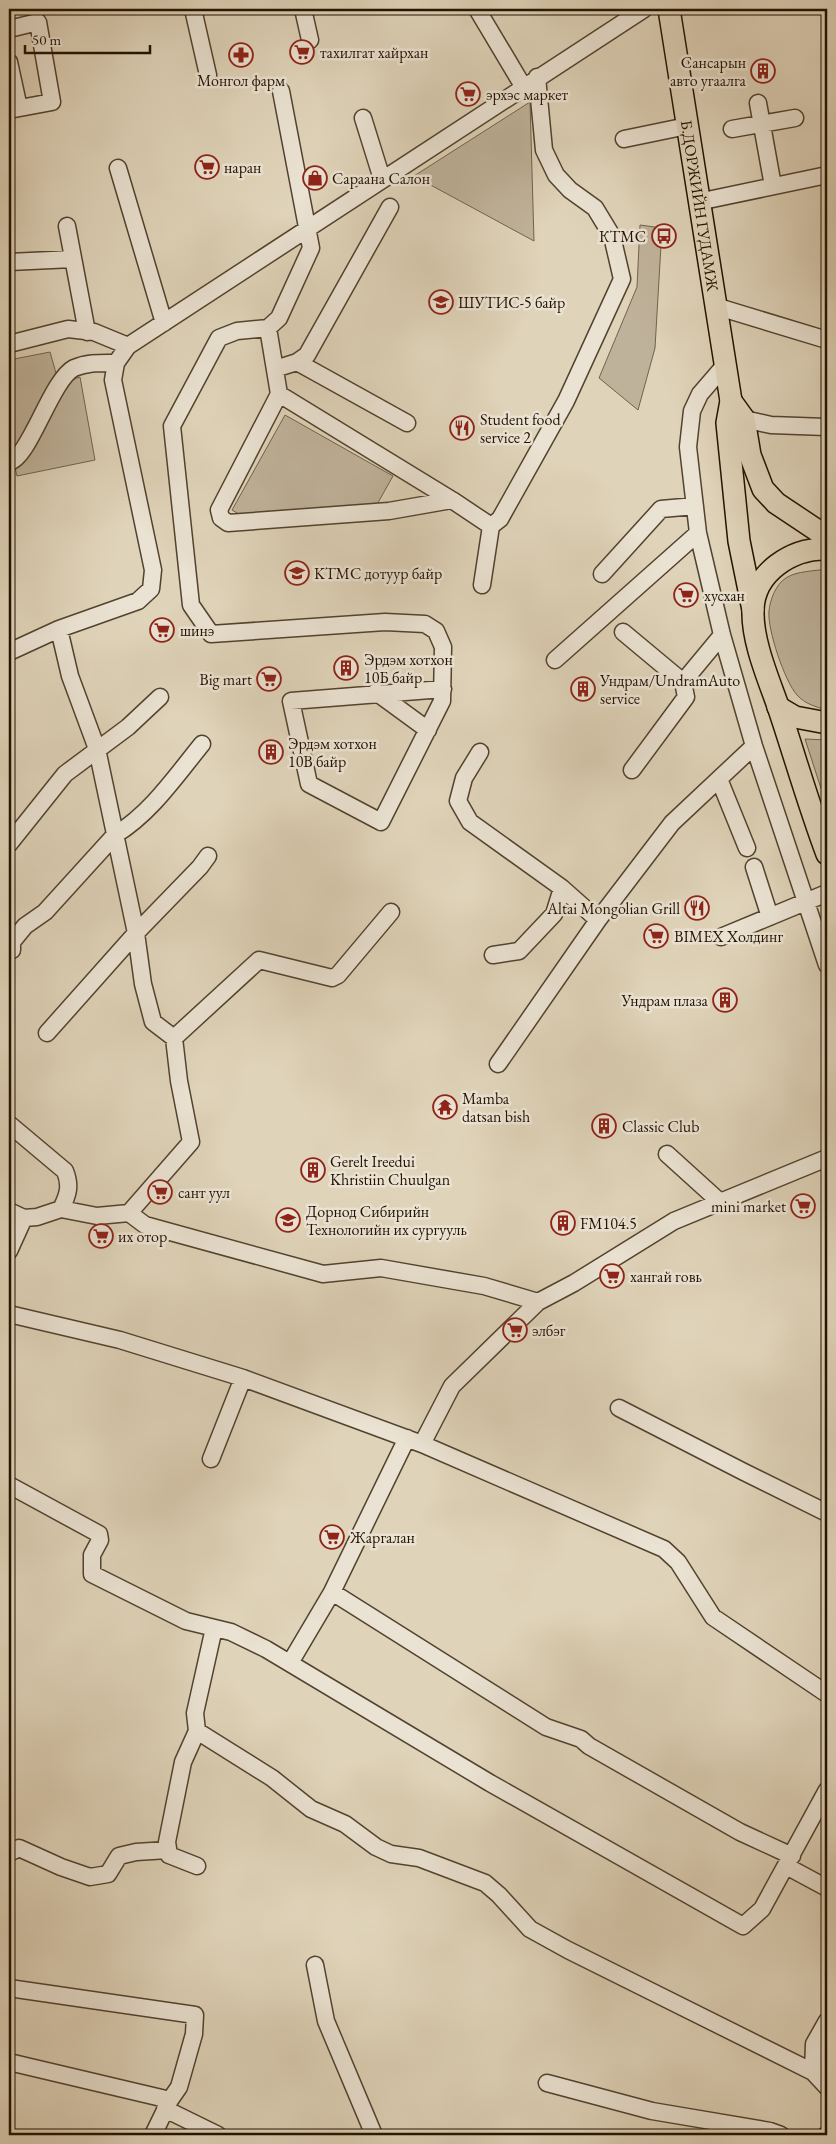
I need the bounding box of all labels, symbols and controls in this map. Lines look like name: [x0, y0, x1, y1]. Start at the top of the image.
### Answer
scale bar: [25, 22, 150, 54]
text: 50 m: [32, 30, 61, 49]
supermarket icon: тахилгат хайрхан: [289, 39, 315, 65]
pharmacy icon: Монгол фарм: [228, 42, 254, 68]
place label: тахилгат хайрхан: [320, 42, 428, 63]
place label: Cансарын авто угаалга: [670, 52, 747, 91]
building icon: Cансарын авто угаалга: [750, 58, 776, 84]
place label: Монгол фарм: [197, 70, 285, 91]
supermarket icon: эрхэс маркет: [455, 81, 481, 107]
place label: эрхэс маркет: [486, 84, 568, 105]
street label: Б.ДОРЖИЙН ГУДАМЖ: [676, 119, 724, 293]
supermarket icon: наран: [194, 154, 220, 180]
place label: наран: [224, 157, 261, 178]
shop icon: Сараана Салон: [302, 165, 328, 191]
place label: Сараана Салон: [332, 168, 430, 189]
bus stop icon: КТМС: [651, 223, 677, 249]
place label: КТМС: [599, 226, 646, 247]
school or university icon: ШУТИС-5 байр: [428, 289, 454, 315]
place label: ШУТИС-5 байр: [458, 292, 565, 313]
place label: Student food service 2: [480, 409, 561, 448]
restaurant icon: Student food service 2: [449, 415, 475, 441]
school or university icon: KTMC дотуур байр: [284, 560, 310, 586]
place label: KTMC дотуур байр: [314, 563, 442, 584]
supermarket icon: хусхан: [673, 582, 699, 608]
place label: хусхан: [704, 585, 745, 606]
supermarket icon: шинэ: [149, 617, 175, 643]
place label: шинэ: [180, 620, 214, 641]
place label: Эрдэм хотхон 10Б байр: [364, 649, 453, 688]
building icon: Эрдэм хотхон 10Б байр: [333, 655, 359, 681]
supermarket icon: Big mart: [256, 666, 282, 692]
place label: Big mart: [199, 669, 252, 690]
place label: Ундрам/UndramAuto service: [599, 670, 740, 709]
building icon: Ундрам/UndramAuto service: [570, 676, 596, 702]
place label: Эрдэм хотхон 10В байр: [288, 733, 377, 772]
building icon: Эрдэм хотхон 10В байр: [258, 739, 284, 765]
restaurant icon: Altai Mongolian Grill: [684, 895, 710, 921]
place label: Altai Mongolian Grill: [546, 898, 680, 919]
supermarket icon: BIMEX Холдинг: [643, 923, 669, 949]
place label: BIMEX Холдинг: [674, 926, 783, 947]
building icon: Ундрам плаза: [712, 987, 738, 1013]
place label: Ундрам плаза: [621, 990, 709, 1011]
place label: Mamba datsan bish: [462, 1088, 530, 1127]
temple icon: Mamba datsan bish: [432, 1094, 458, 1120]
building icon: Classic Club: [591, 1113, 617, 1139]
place label: Classic Club: [622, 1116, 699, 1137]
place label: Gerelt Ireedui Khristiin Chuulgan: [330, 1151, 451, 1190]
building icon: Gerelt Ireedui Khristiin Chuulgan: [300, 1157, 326, 1183]
supermarket icon: сант уул: [147, 1179, 173, 1205]
place label: сант уул: [178, 1182, 230, 1203]
supermarket icon: mini market: [790, 1193, 816, 1219]
place label: mini market: [711, 1196, 786, 1217]
place label: Дорнод Сибирийн Технологийн их сургууль: [306, 1201, 467, 1240]
school or university icon: Дорнод Сибирийн Технологийн их сургууль: [275, 1207, 301, 1233]
building icon: FM104.5: [550, 1210, 576, 1236]
place label: FM104.5: [580, 1213, 637, 1234]
supermarket icon: их отор: [88, 1223, 114, 1249]
place label: их отор: [118, 1226, 167, 1247]
supermarket icon: хангай говь: [599, 1263, 625, 1289]
place label: хангай говь: [630, 1266, 702, 1287]
supermarket icon: элбэг: [502, 1317, 528, 1343]
place label: элбэг: [532, 1320, 566, 1341]
supermarket icon: Жаргалан: [319, 1524, 345, 1550]
place label: Жаргалан: [349, 1527, 415, 1548]

